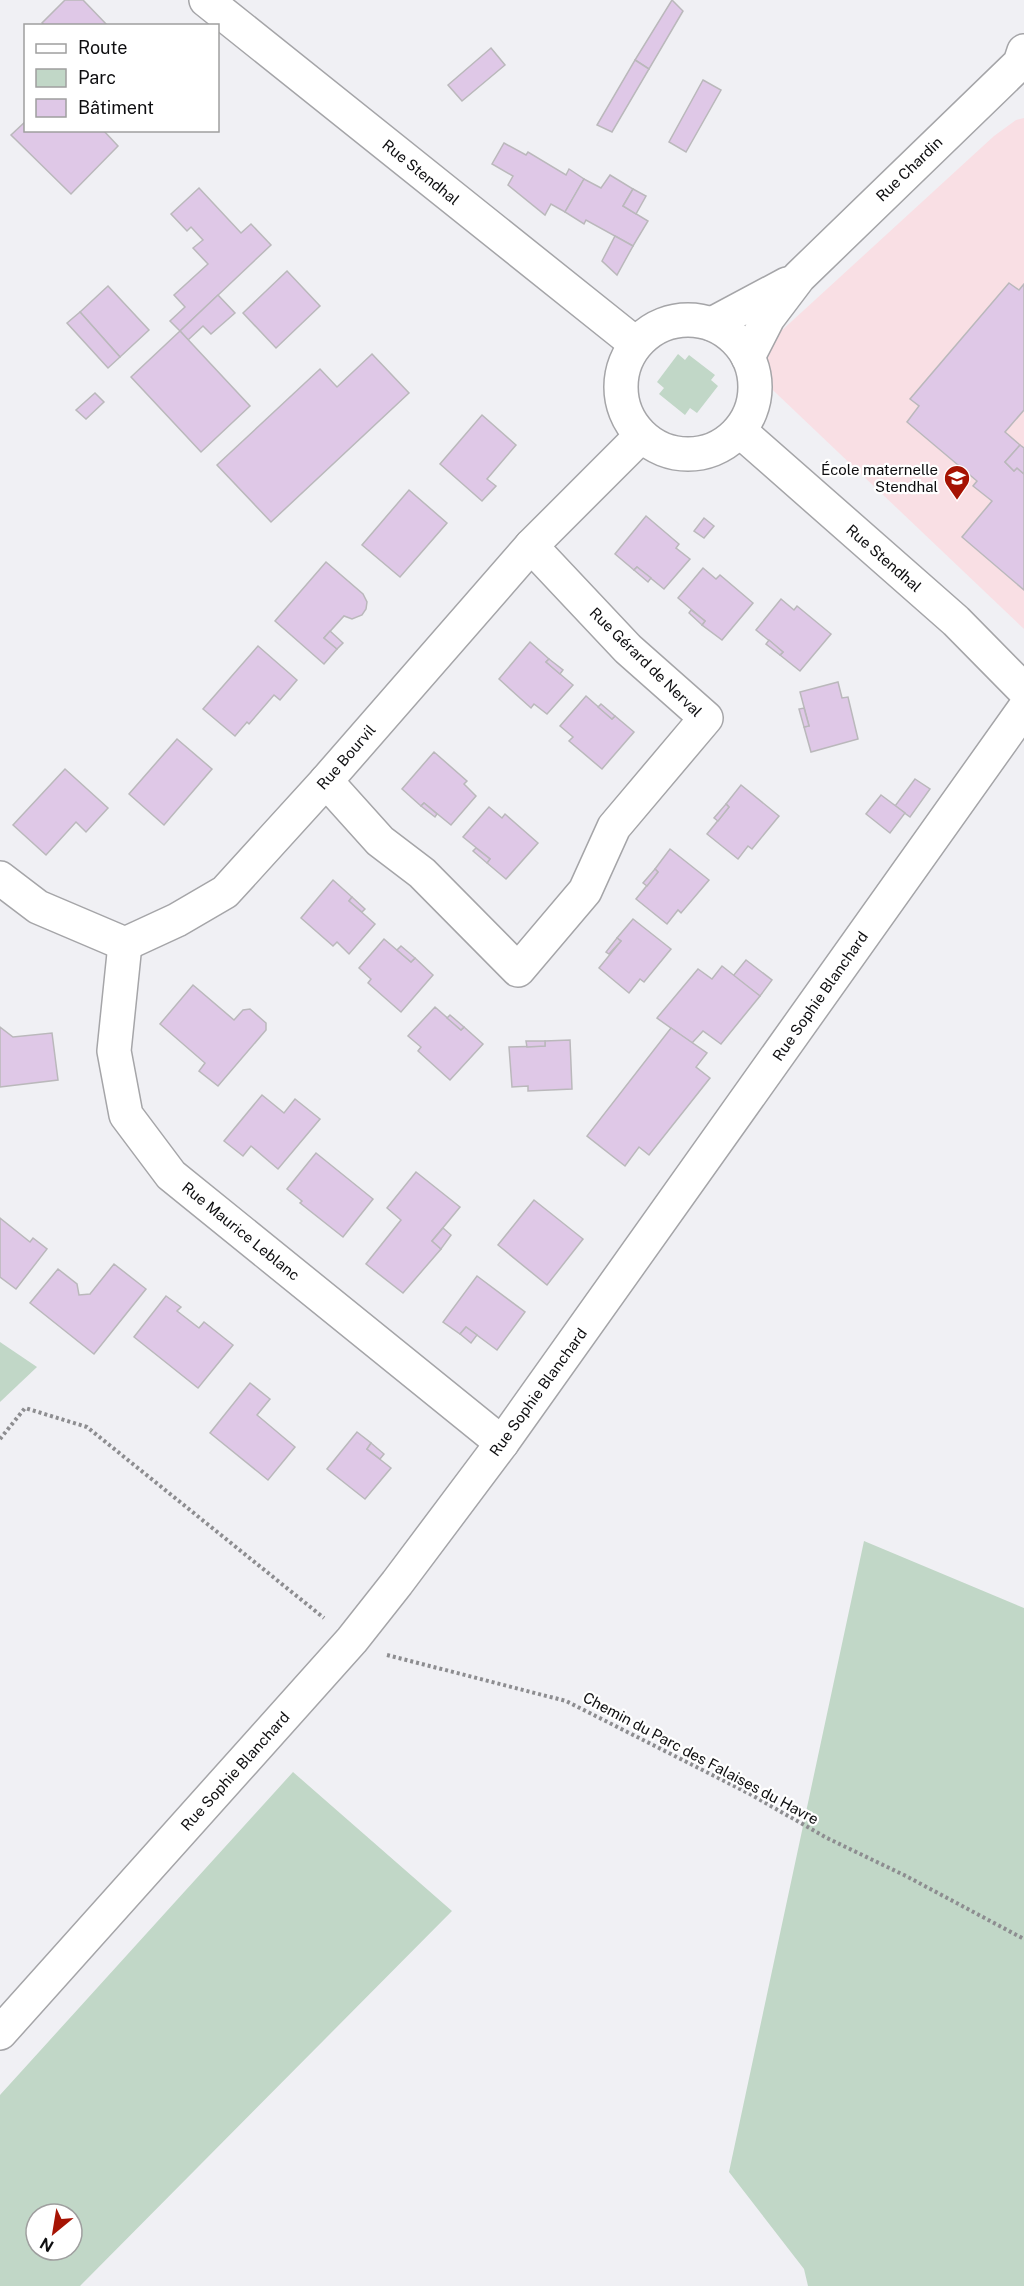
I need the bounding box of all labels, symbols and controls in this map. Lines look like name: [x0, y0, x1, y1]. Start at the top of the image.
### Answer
legend: [24, 24, 219, 132]
text: Route: [78, 37, 127, 58]
text: Parc: [78, 67, 116, 88]
text: Bâtiment: [78, 97, 154, 118]
street label: Rue Chardin: [872, 133, 946, 205]
street label: Rue Stendhal: [379, 136, 463, 208]
place label: École maternelle Stendhal: [821, 461, 938, 495]
school or university icon: École maternelle Stendhal: [942, 463, 972, 501]
street label: Rue Stendhal: [843, 521, 925, 595]
street label: Rue Gérard de Nerval: [586, 604, 706, 720]
street label: Rue Bourvil: [313, 721, 379, 793]
street label: Rue Sophie Blanchard: [769, 928, 871, 1064]
street label: Rue Maurice Leblanc: [179, 1178, 303, 1284]
street label: Rue Sophie Blanchard: [486, 1325, 590, 1459]
street label: Chemin du Parc des Falaises du Havre: [580, 1688, 822, 1828]
street label: Rue Sophie Blanchard: [177, 1708, 293, 1834]
north arrow: [24, 2202, 84, 2262]
text: N: [37, 2233, 57, 2256]

